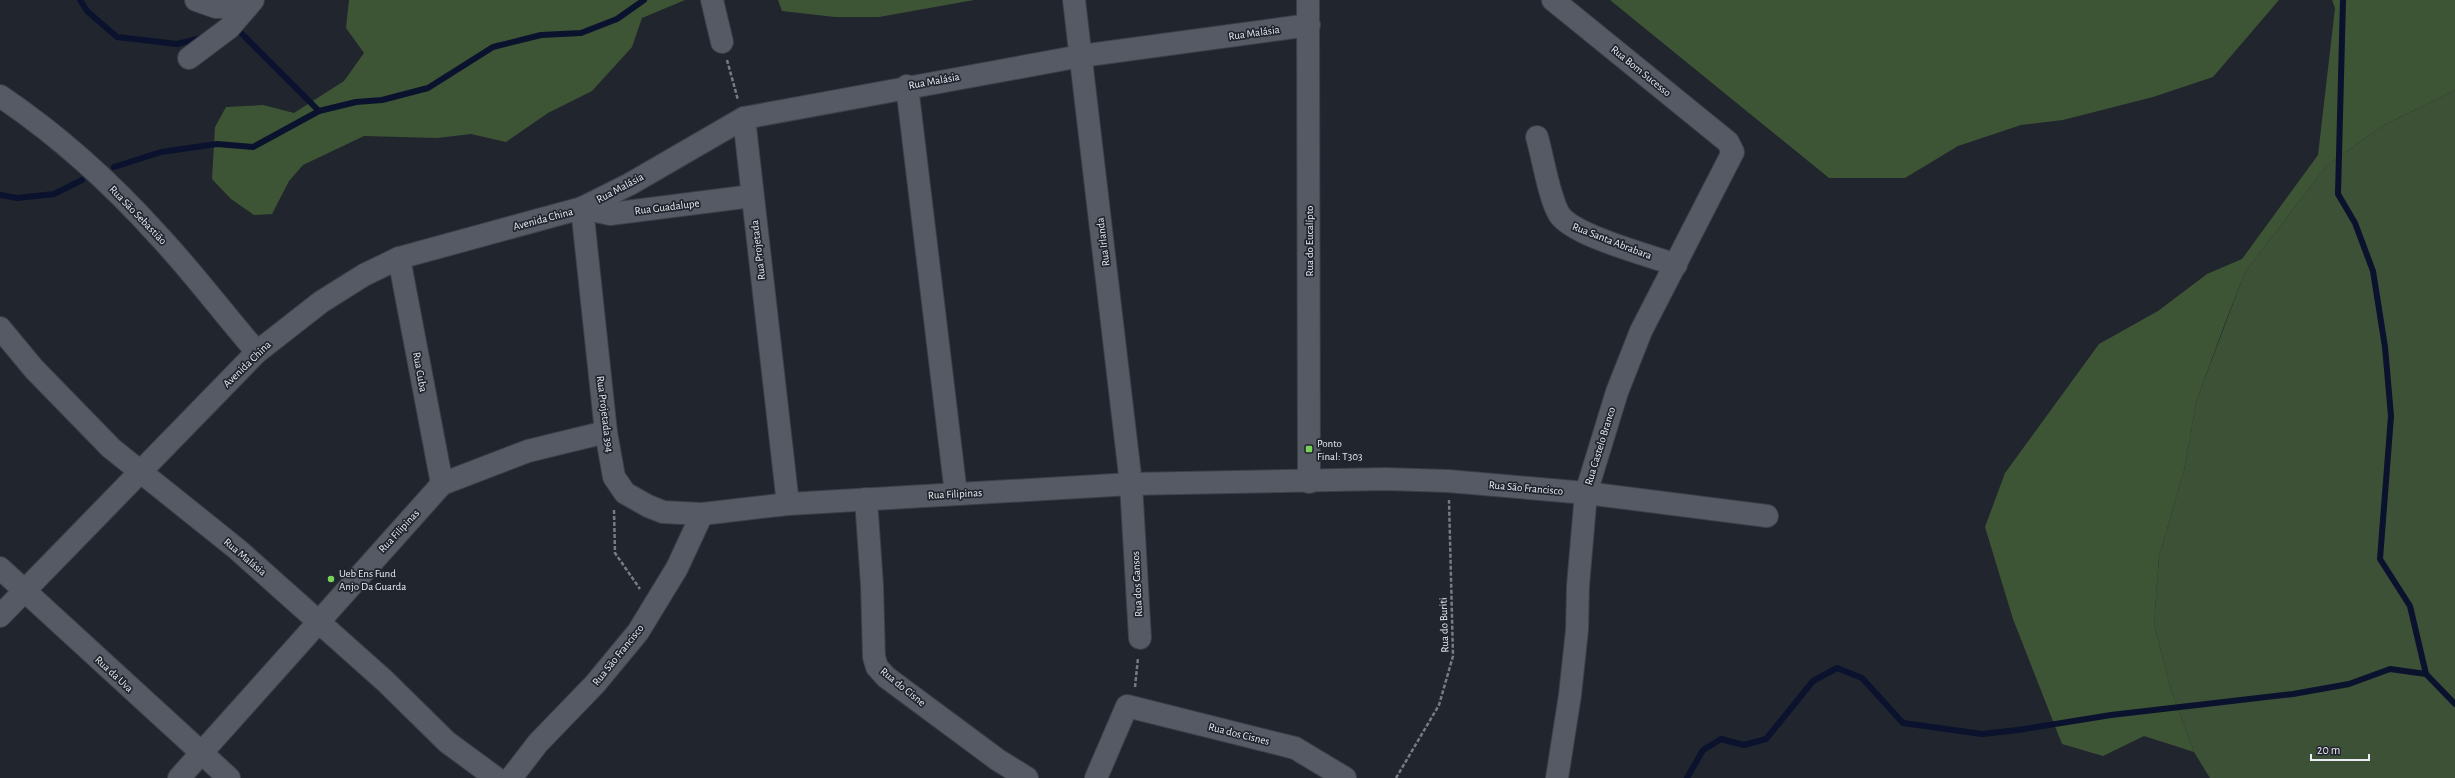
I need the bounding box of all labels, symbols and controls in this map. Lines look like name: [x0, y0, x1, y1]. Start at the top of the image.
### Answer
street label: Rua Malásia: [1228, 24, 1280, 42]
street label: Rua Bom Sucesso: [1609, 44, 1673, 98]
street label: Rua Malásia: [908, 71, 960, 91]
street label: Rua Malásia: [595, 171, 645, 205]
street label: Rua São Sebastião: [107, 183, 169, 247]
street label: Rua Guadalupe: [634, 198, 700, 216]
street label: Avenida China: [512, 206, 574, 232]
street label: Rua do Eucalípto: [1304, 206, 1315, 276]
street label: Rua Irlanda: [1095, 217, 1111, 267]
street label: Rua Projetada: [749, 219, 767, 281]
street label: Rua Santa Abrabara: [1571, 221, 1653, 261]
street label: Avenida China: [221, 339, 273, 389]
street label: Rua Cuba: [411, 351, 429, 393]
street label: Rua Projetada 394: [595, 375, 615, 453]
street label: Rua Castelo Branco: [1583, 406, 1617, 486]
place label: Ponto Final: T303: [1317, 438, 1363, 462]
marker: Ponto Final: T303: [1304, 444, 1314, 454]
street label: Rua São Francisco: [1488, 479, 1564, 497]
street label: Rua Filipinas: [928, 487, 982, 501]
street label: Rua Filipinas: [376, 507, 422, 555]
street label: Rua Malásia: [222, 536, 268, 578]
street label: Rua dos Gansos: [1130, 551, 1144, 617]
place label: Ueb Ens Fund Anjo Da Guarda: [339, 568, 406, 592]
marker: Ueb Ens Fund Anjo Da Guarda: [326, 574, 336, 584]
street label: Rua do Buriti: [1438, 597, 1450, 653]
street label: Rua São Francisco: [590, 623, 646, 687]
street label: Rua da Uva: [93, 654, 135, 694]
street label: Rua do Cisne: [878, 666, 928, 708]
street label: Rua dos Cisnes: [1207, 721, 1271, 747]
scale bar: [2311, 736, 2369, 762]
text: 20 m: [2317, 744, 2340, 756]

